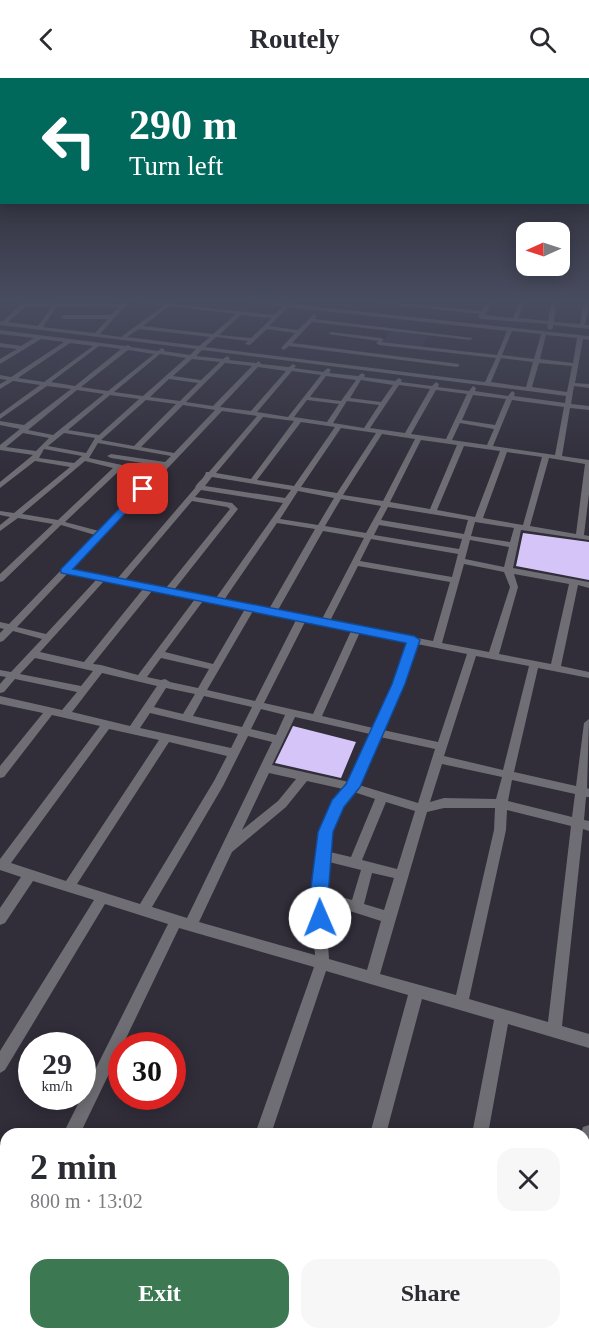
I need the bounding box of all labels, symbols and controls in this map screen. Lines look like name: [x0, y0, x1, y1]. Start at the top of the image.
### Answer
icon: back: [30, 23, 63, 56]
icon: search: [526, 23, 559, 56]
text: Routely: [250, 24, 340, 54]
icon: left: [30, 102, 108, 180]
text: 290 m: [129, 102, 238, 148]
text: Turn left: [129, 151, 223, 181]
north arrow: [516, 222, 570, 276]
map controls: [516, 222, 570, 276]
pin: [117, 463, 168, 514]
icon: arrive: [126, 472, 159, 505]
position arrow: [288, 886, 352, 950]
speed limit sign: 30: [108, 1032, 186, 1110]
text: 29: [42, 1047, 72, 1080]
text: km/h: [42, 1078, 72, 1094]
text: 2 min: [30, 1147, 117, 1187]
button: close: [497, 1148, 560, 1211]
text: 800 m · 13:02: [30, 1190, 143, 1212]
button: Exit: [30, 1259, 289, 1328]
button: Share: [301, 1259, 560, 1328]

